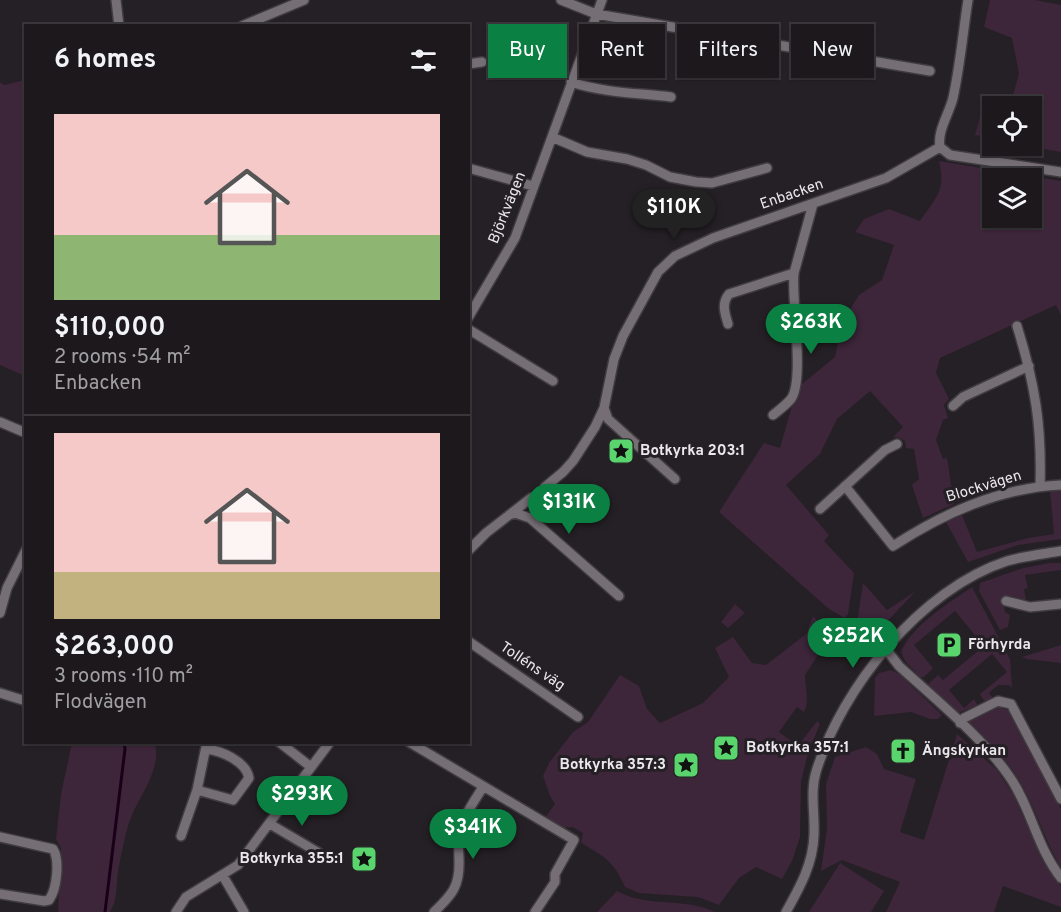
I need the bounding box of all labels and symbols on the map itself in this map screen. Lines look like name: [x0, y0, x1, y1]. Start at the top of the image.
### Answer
street label: Björkvägen: [485, 169, 531, 247]
street label: Enbacken: [758, 175, 826, 215]
pin: $110K: [632, 189, 716, 240]
pin: $263K: [769, 304, 853, 355]
place icon: Botkyrka 203:1: [606, 436, 636, 466]
place label: Botkyrka 203:1: [640, 442, 745, 461]
street label: Blockvägen: [944, 467, 1024, 507]
pin: $131K: [527, 484, 611, 535]
pin: $252K: [811, 618, 895, 669]
parking icon: Förhyrda: [934, 630, 964, 660]
place label: Förhyrda: [968, 636, 1031, 655]
street label: Tolléns väg: [496, 638, 568, 696]
place icon: Botkyrka 357:1: [711, 733, 741, 763]
church icon: Ängskyrkan: [888, 736, 918, 766]
place label: Botkyrka 357:1: [746, 739, 849, 758]
place label: Ängskyrkan: [922, 741, 1006, 761]
place icon: Botkyrka 357:3: [671, 750, 701, 780]
place label: Botkyrka 357:3: [560, 756, 666, 775]
pin: $293K: [260, 776, 344, 827]
pin: $341K: [431, 809, 515, 860]
place icon: Botkyrka 355:1: [349, 844, 379, 874]
place label: Botkyrka 355:1: [239, 850, 344, 869]

